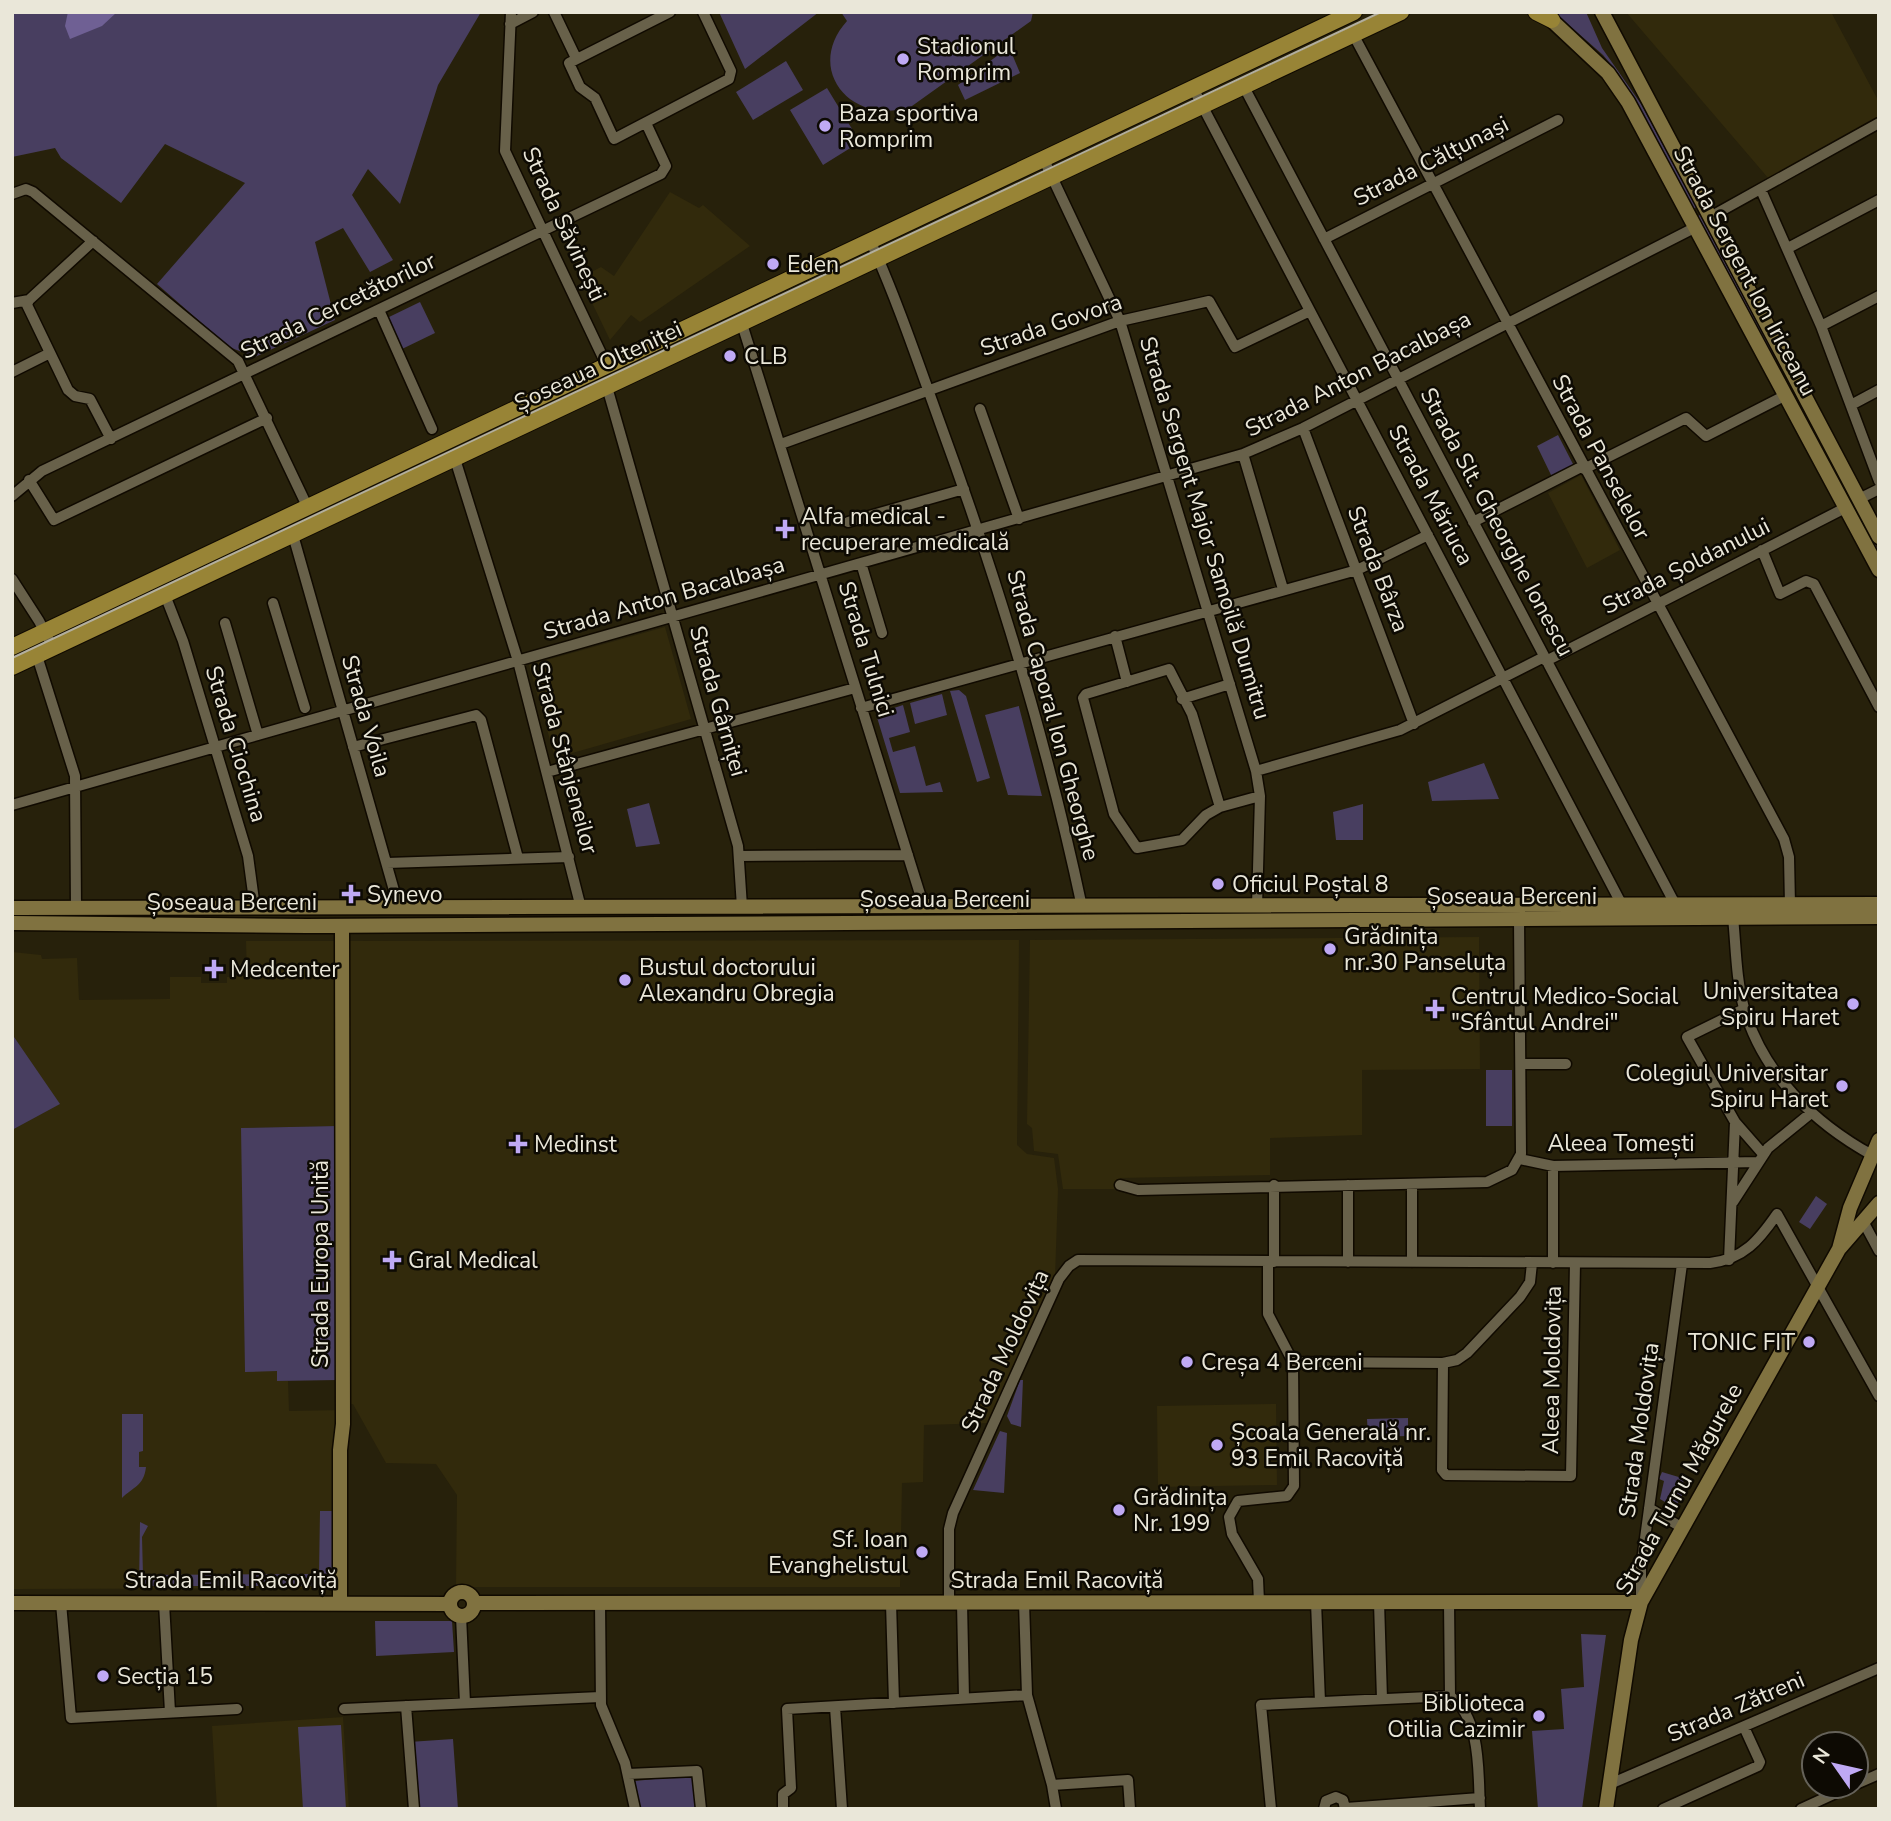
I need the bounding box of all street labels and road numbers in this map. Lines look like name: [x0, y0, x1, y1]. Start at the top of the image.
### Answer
street label: Strada Călțunași: [1348, 108, 1514, 214]
street label: Strada Sergent Ion Iriceanu: [1666, 141, 1824, 401]
street label: Strada Săvinești: [515, 142, 613, 306]
street label: Strada Cercetătorilor: [235, 245, 442, 367]
street label: Strada Govora: [976, 286, 1126, 364]
street label: Strada Anton Bacalbașa: [1240, 304, 1476, 444]
street label: Șoseaua Olteniței: [509, 314, 687, 418]
street label: Strada Sergent Major Samoilă Dumitru: [1132, 333, 1278, 723]
street label: Strada Panselelor: [1544, 369, 1658, 546]
street label: Strada Slt. Gheorghe Ionescu: [1413, 382, 1581, 662]
street label: Strada Măriuca: [1381, 419, 1481, 571]
street label: Strada Bârza: [1340, 501, 1416, 637]
street label: Strada Șoldanului: [1597, 510, 1775, 622]
street label: Strada Anton Bacalbașa: [540, 549, 788, 647]
street label: Strada Caporal Ion Gheorghe: [999, 566, 1107, 864]
street label: Strada Tulnici: [831, 577, 901, 721]
street label: Strada Gârniței: [682, 622, 754, 780]
street label: Strada Voila: [334, 651, 398, 781]
street label: Strada Stânjeneilor: [524, 659, 606, 858]
street label: Strada Ciochina: [198, 662, 274, 826]
street label: Șoseaua Berceni: [1427, 881, 1597, 912]
street label: Șoseaua Berceni: [860, 884, 1030, 915]
street label: Șoseaua Berceni: [147, 887, 317, 918]
street label: Aleea Tomești: [1547, 1128, 1695, 1159]
street label: Strada Europa Unită: [305, 1160, 336, 1368]
street label: Strada Moldovița: [954, 1264, 1056, 1438]
street label: Aleea Moldovița: [1535, 1285, 1569, 1455]
street label: Strada Moldovița: [1611, 1340, 1667, 1520]
street label: Strada Turnu Măgurele: [1608, 1378, 1750, 1600]
street label: Strada Emil Racoviță: [124, 1565, 338, 1596]
street label: Strada Emil Racoviță: [950, 1565, 1164, 1596]
street label: Strada Zătreni: [1663, 1664, 1809, 1750]

